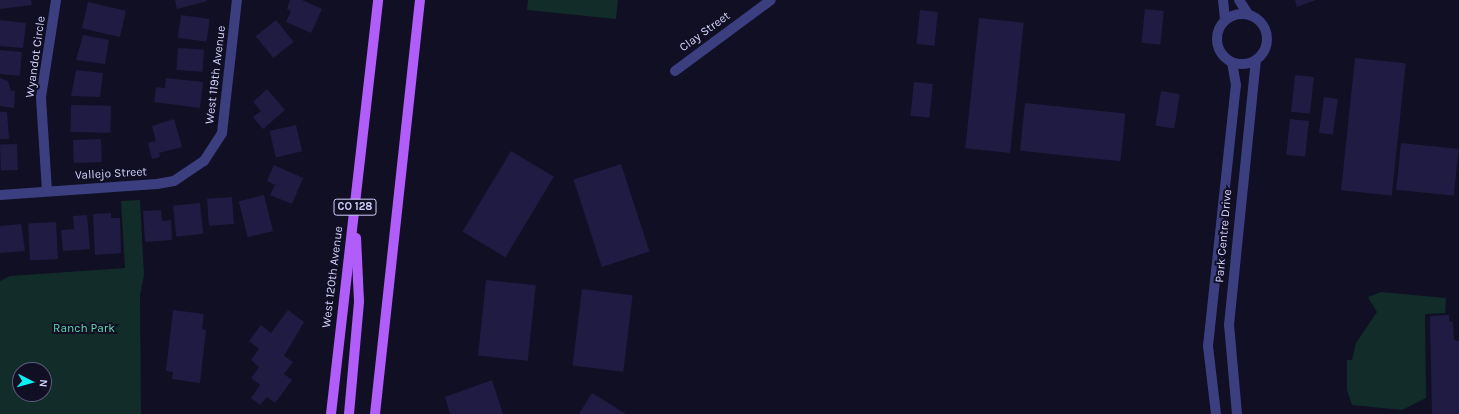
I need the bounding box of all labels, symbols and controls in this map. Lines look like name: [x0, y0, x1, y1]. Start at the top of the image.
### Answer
street label: Clay Street: [677, 9, 733, 55]
street label: Wyandot Circle: [23, 15, 49, 99]
street label: West 119th Avenue: [203, 25, 229, 125]
street label: Vallejo Street: [75, 165, 147, 183]
street label: Park Centre Drive: [1213, 189, 1235, 283]
road number: CO 128: [333, 198, 377, 216]
street label: West 120th Avenue: [320, 225, 346, 329]
park label: Ranch Park: [53, 322, 115, 336]
north arrow: [12, 362, 52, 402]
text: N: [37, 379, 50, 388]

